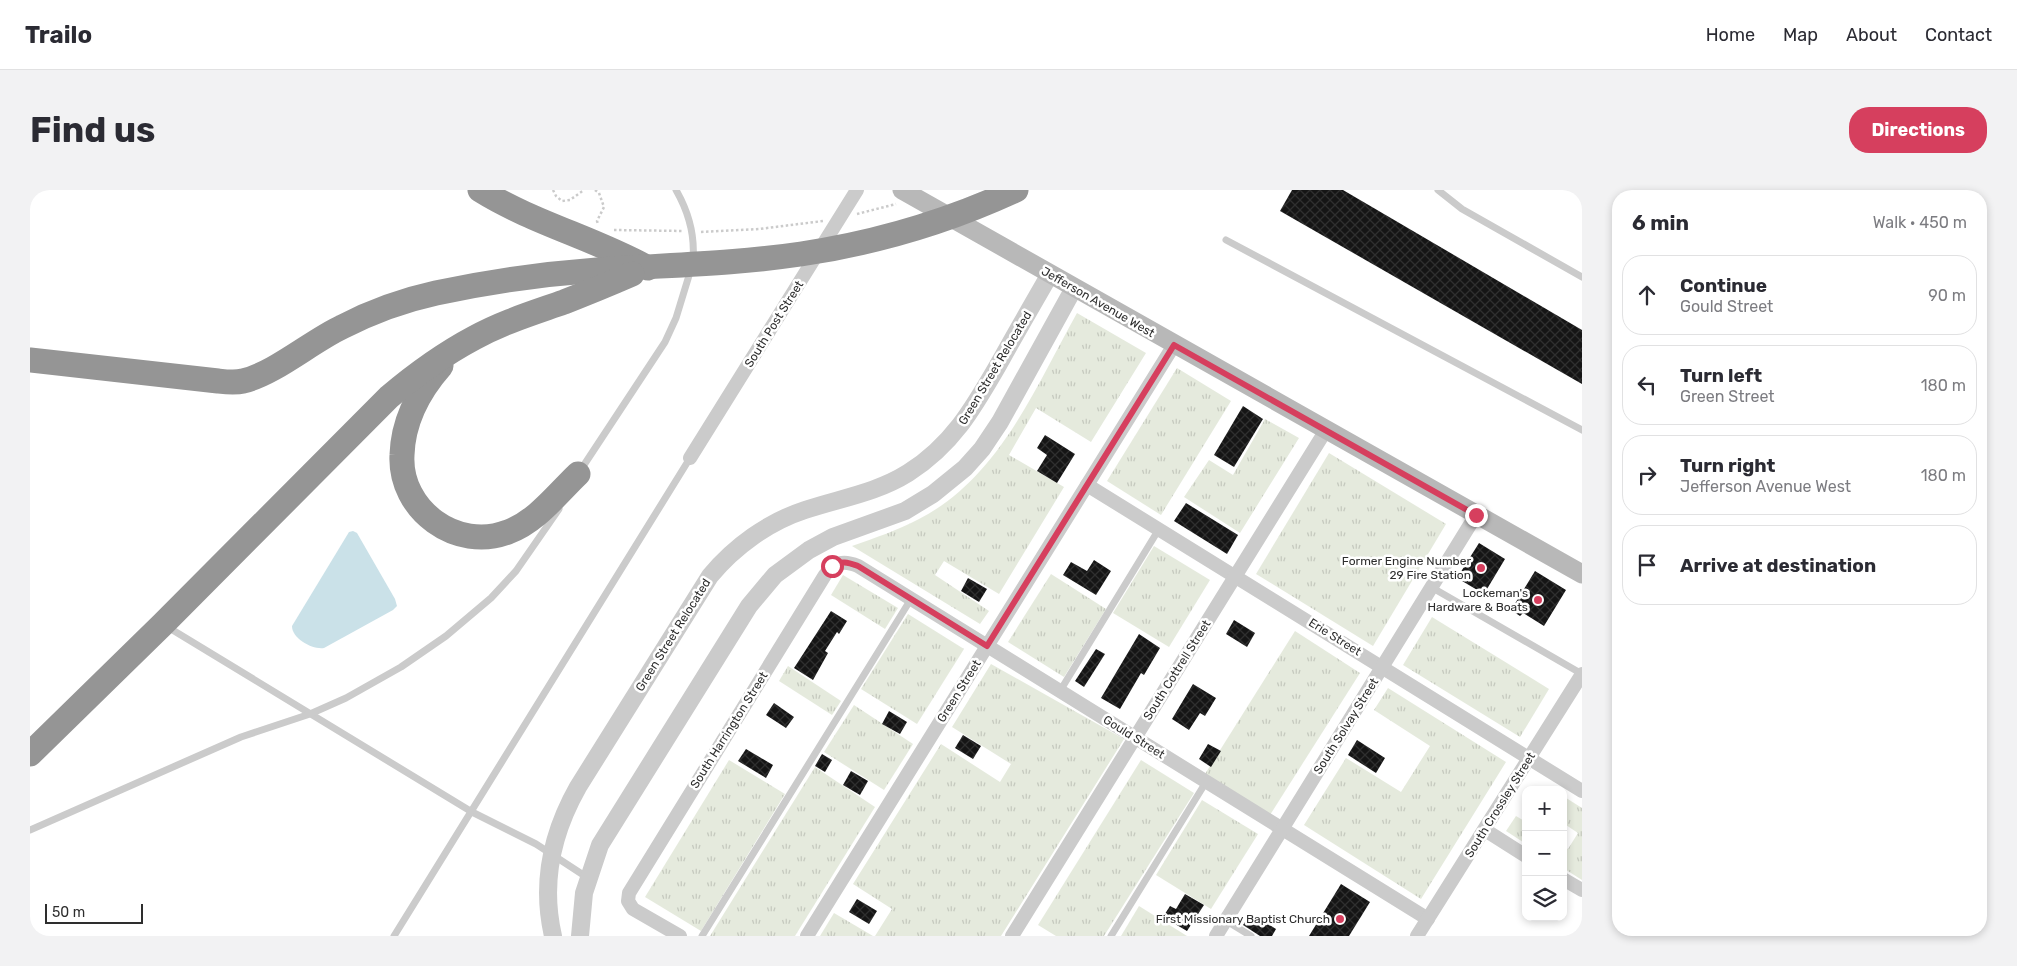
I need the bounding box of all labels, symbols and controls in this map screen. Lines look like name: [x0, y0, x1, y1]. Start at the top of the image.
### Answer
text: Trailo: [25, 21, 92, 49]
text: Home: [1706, 24, 1755, 46]
text: Map: [1783, 24, 1818, 46]
text: About: [1846, 24, 1897, 46]
text: Contact: [1925, 24, 1992, 46]
button: Directions: [1849, 107, 1987, 153]
text: Find us: [30, 109, 155, 151]
text: 6 min: [1632, 210, 1689, 235]
text: Walk · 450 m: [1873, 213, 1967, 232]
street label: Jefferson Avenue West: [1039, 264, 1157, 340]
text: Continue: [1680, 274, 1767, 297]
street label: South Post Street: [742, 278, 806, 370]
icon: ahead: [1633, 281, 1661, 309]
text: 90 m: [1928, 286, 1966, 305]
text: Gould Street: [1680, 297, 1773, 316]
street label: Green Street Relocated: [956, 309, 1034, 427]
text: Turn left: [1680, 364, 1762, 387]
icon: left: [1633, 371, 1661, 399]
text: 180 m: [1921, 376, 1966, 395]
text: Green Street: [1680, 387, 1775, 406]
text: Turn right: [1680, 454, 1775, 477]
icon: right: [1633, 461, 1661, 489]
text: 180 m: [1921, 466, 1966, 485]
text: Jefferson Avenue West: [1680, 477, 1851, 496]
route end: [1465, 504, 1488, 527]
icon: arrive: [1633, 551, 1661, 579]
place label: Former Engine Number 29 Fire Station: [1342, 554, 1471, 582]
text: Arrive at destination: [1680, 554, 1876, 577]
route start: [821, 555, 844, 578]
marker: Former Engine Number 29 Fire Station: [1475, 562, 1487, 574]
street label: Green Street Relocated: [633, 576, 713, 694]
place label: Lockeman's Hardware & Boats: [1428, 586, 1528, 614]
marker: Lockeman's Hardware & Boats: [1532, 594, 1544, 606]
street label: Erie Street: [1306, 615, 1364, 659]
street label: South Cottrell Street: [1140, 617, 1214, 723]
street label: Green Street: [934, 657, 984, 725]
street label: South Harrington Street: [687, 669, 771, 791]
street label: South Solvay Street: [1311, 675, 1381, 777]
street label: Gould Street: [1101, 713, 1168, 762]
street label: South Crossley Street: [1462, 750, 1538, 860]
map controls: [1522, 786, 1567, 921]
button: +: [1522, 786, 1567, 831]
button: −: [1522, 831, 1567, 876]
button: layers: [1522, 876, 1567, 921]
scale bar: [45, 901, 142, 924]
text: 50 m: [52, 904, 85, 921]
place label: First Missionary Baptist Church: [1156, 912, 1330, 926]
marker: First Missionary Baptist Church: [1334, 913, 1346, 925]

